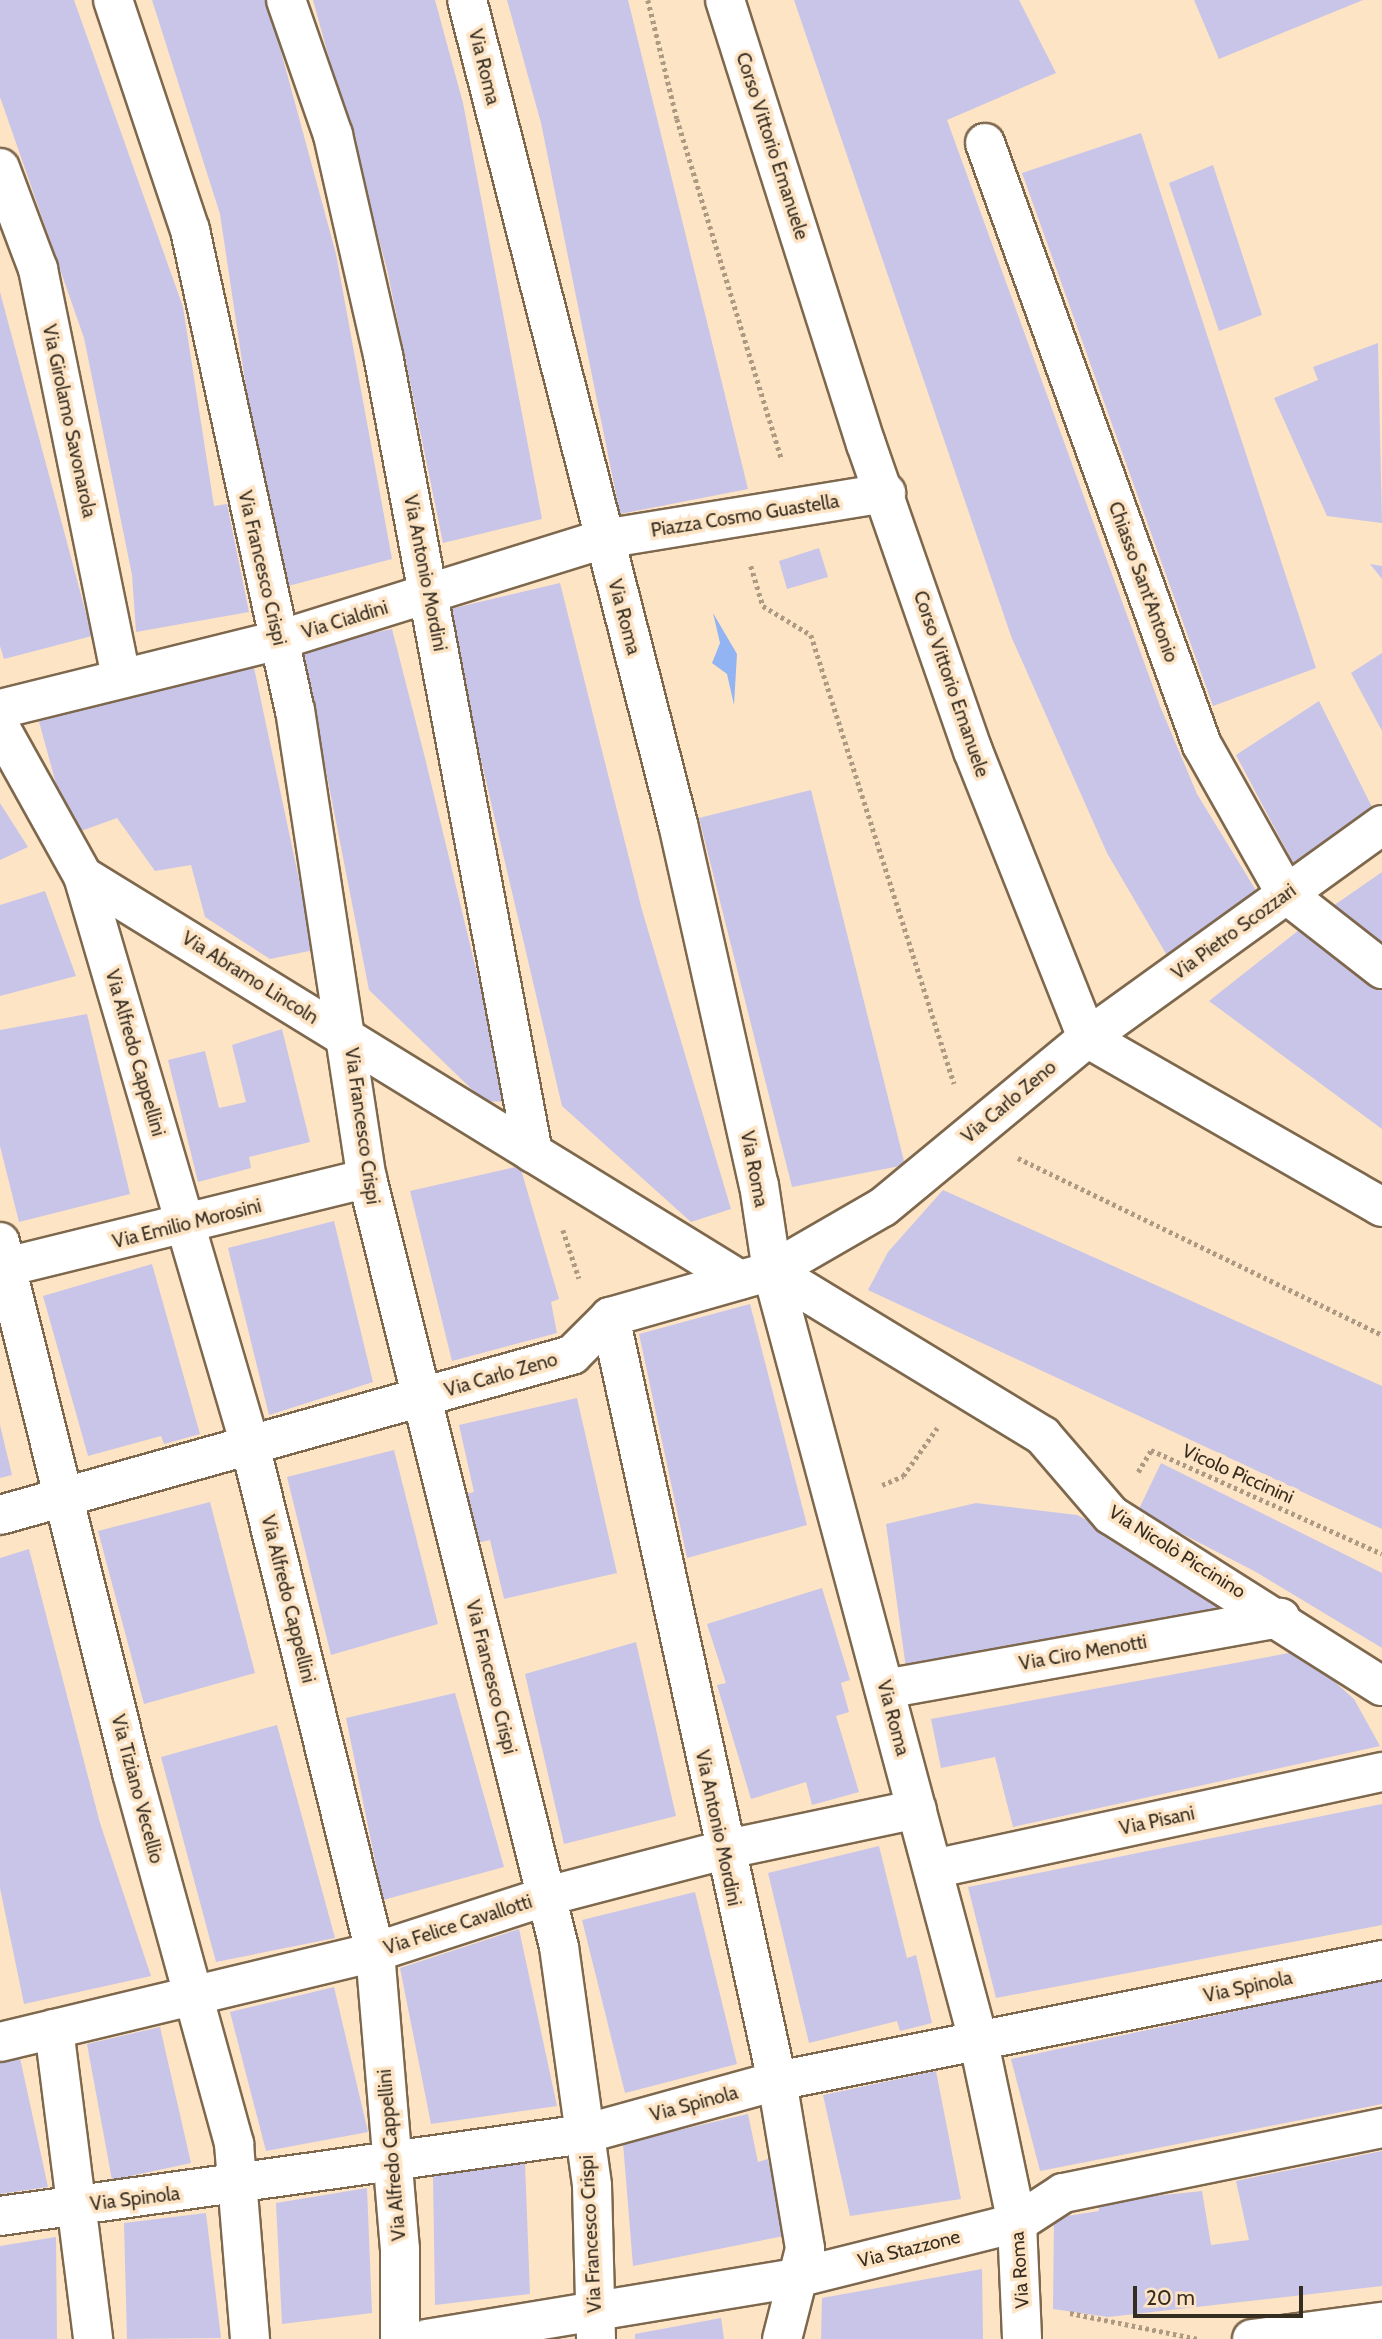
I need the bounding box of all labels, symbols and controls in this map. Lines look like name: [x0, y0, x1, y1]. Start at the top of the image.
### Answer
street label: Via Roma: [464, 27, 504, 107]
street label: Corso Vittorio Emanuele: [731, 50, 813, 242]
street label: Via Girolamo Savonarola: [37, 322, 101, 520]
street label: Via Francesco Crispi: [233, 488, 291, 648]
street label: Piazza Cosmo Guastella: [649, 490, 841, 542]
street label: Via Antonio Mordini: [399, 493, 451, 653]
street label: Chiasso Sant'Antonio: [1103, 499, 1183, 665]
street label: Via Roma: [603, 577, 645, 657]
street label: Corso Vittorio Emanuele: [908, 588, 994, 780]
street label: Via Cialdini: [299, 596, 391, 644]
street label: Via Pietro Scozzari: [1167, 879, 1301, 985]
street label: Via Abramo Lincoln: [178, 927, 322, 1029]
street label: Via Alfredo Cappellini: [100, 967, 170, 1139]
street label: Via Francesco Crispi: [340, 1046, 384, 1206]
street label: Via Carlo Zeno: [957, 1056, 1061, 1148]
street label: Via Roma: [735, 1129, 773, 1209]
street label: Via Emilio Morosini: [110, 1194, 264, 1254]
street label: Via Carlo Zeno: [442, 1348, 560, 1402]
street label: Vicolo Piccinini: [1179, 1439, 1297, 1509]
street label: Via Nicolò Piccinino: [1104, 1501, 1250, 1603]
street label: Via Alfredo Cappellini: [256, 1513, 320, 1685]
street label: Via Francesco Crispi: [461, 1598, 521, 1756]
street label: Via Ciro Menotti: [1017, 1631, 1149, 1675]
street label: Via Roma: [872, 1678, 914, 1758]
street label: Via Tiziano Vecellio: [106, 1712, 168, 1866]
street label: Via Antonio Mordini: [690, 1748, 746, 1908]
street label: Via Pisani: [1117, 1802, 1197, 1840]
street label: Via Felice Cavallotti: [381, 1890, 535, 1960]
street label: Via Spinola: [1202, 1966, 1294, 2008]
street label: Via Alfredo Cappellini: [373, 2068, 411, 2242]
street label: Via Spinola: [648, 2081, 740, 2127]
street label: Via Francesco Crispi: [575, 2155, 607, 2313]
street label: Via Spinola: [89, 2182, 181, 2216]
street label: Via Stazzone: [855, 2225, 963, 2273]
street label: Via Roma: [1006, 2231, 1034, 2309]
scale bar: [1137, 2272, 1307, 2316]
text: 20 m: [1146, 2285, 1195, 2310]

